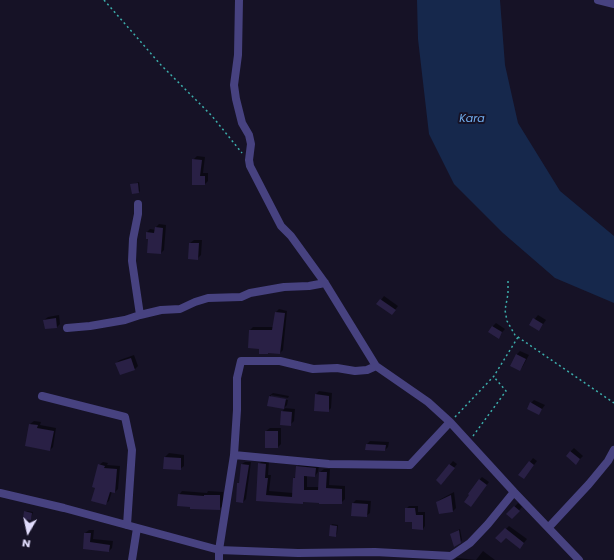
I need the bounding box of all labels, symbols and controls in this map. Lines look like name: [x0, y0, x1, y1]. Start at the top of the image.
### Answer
water label: Kara: [459, 112, 485, 126]
north arrow: [8, 512, 48, 552]
text: N: [21, 535, 31, 552]

